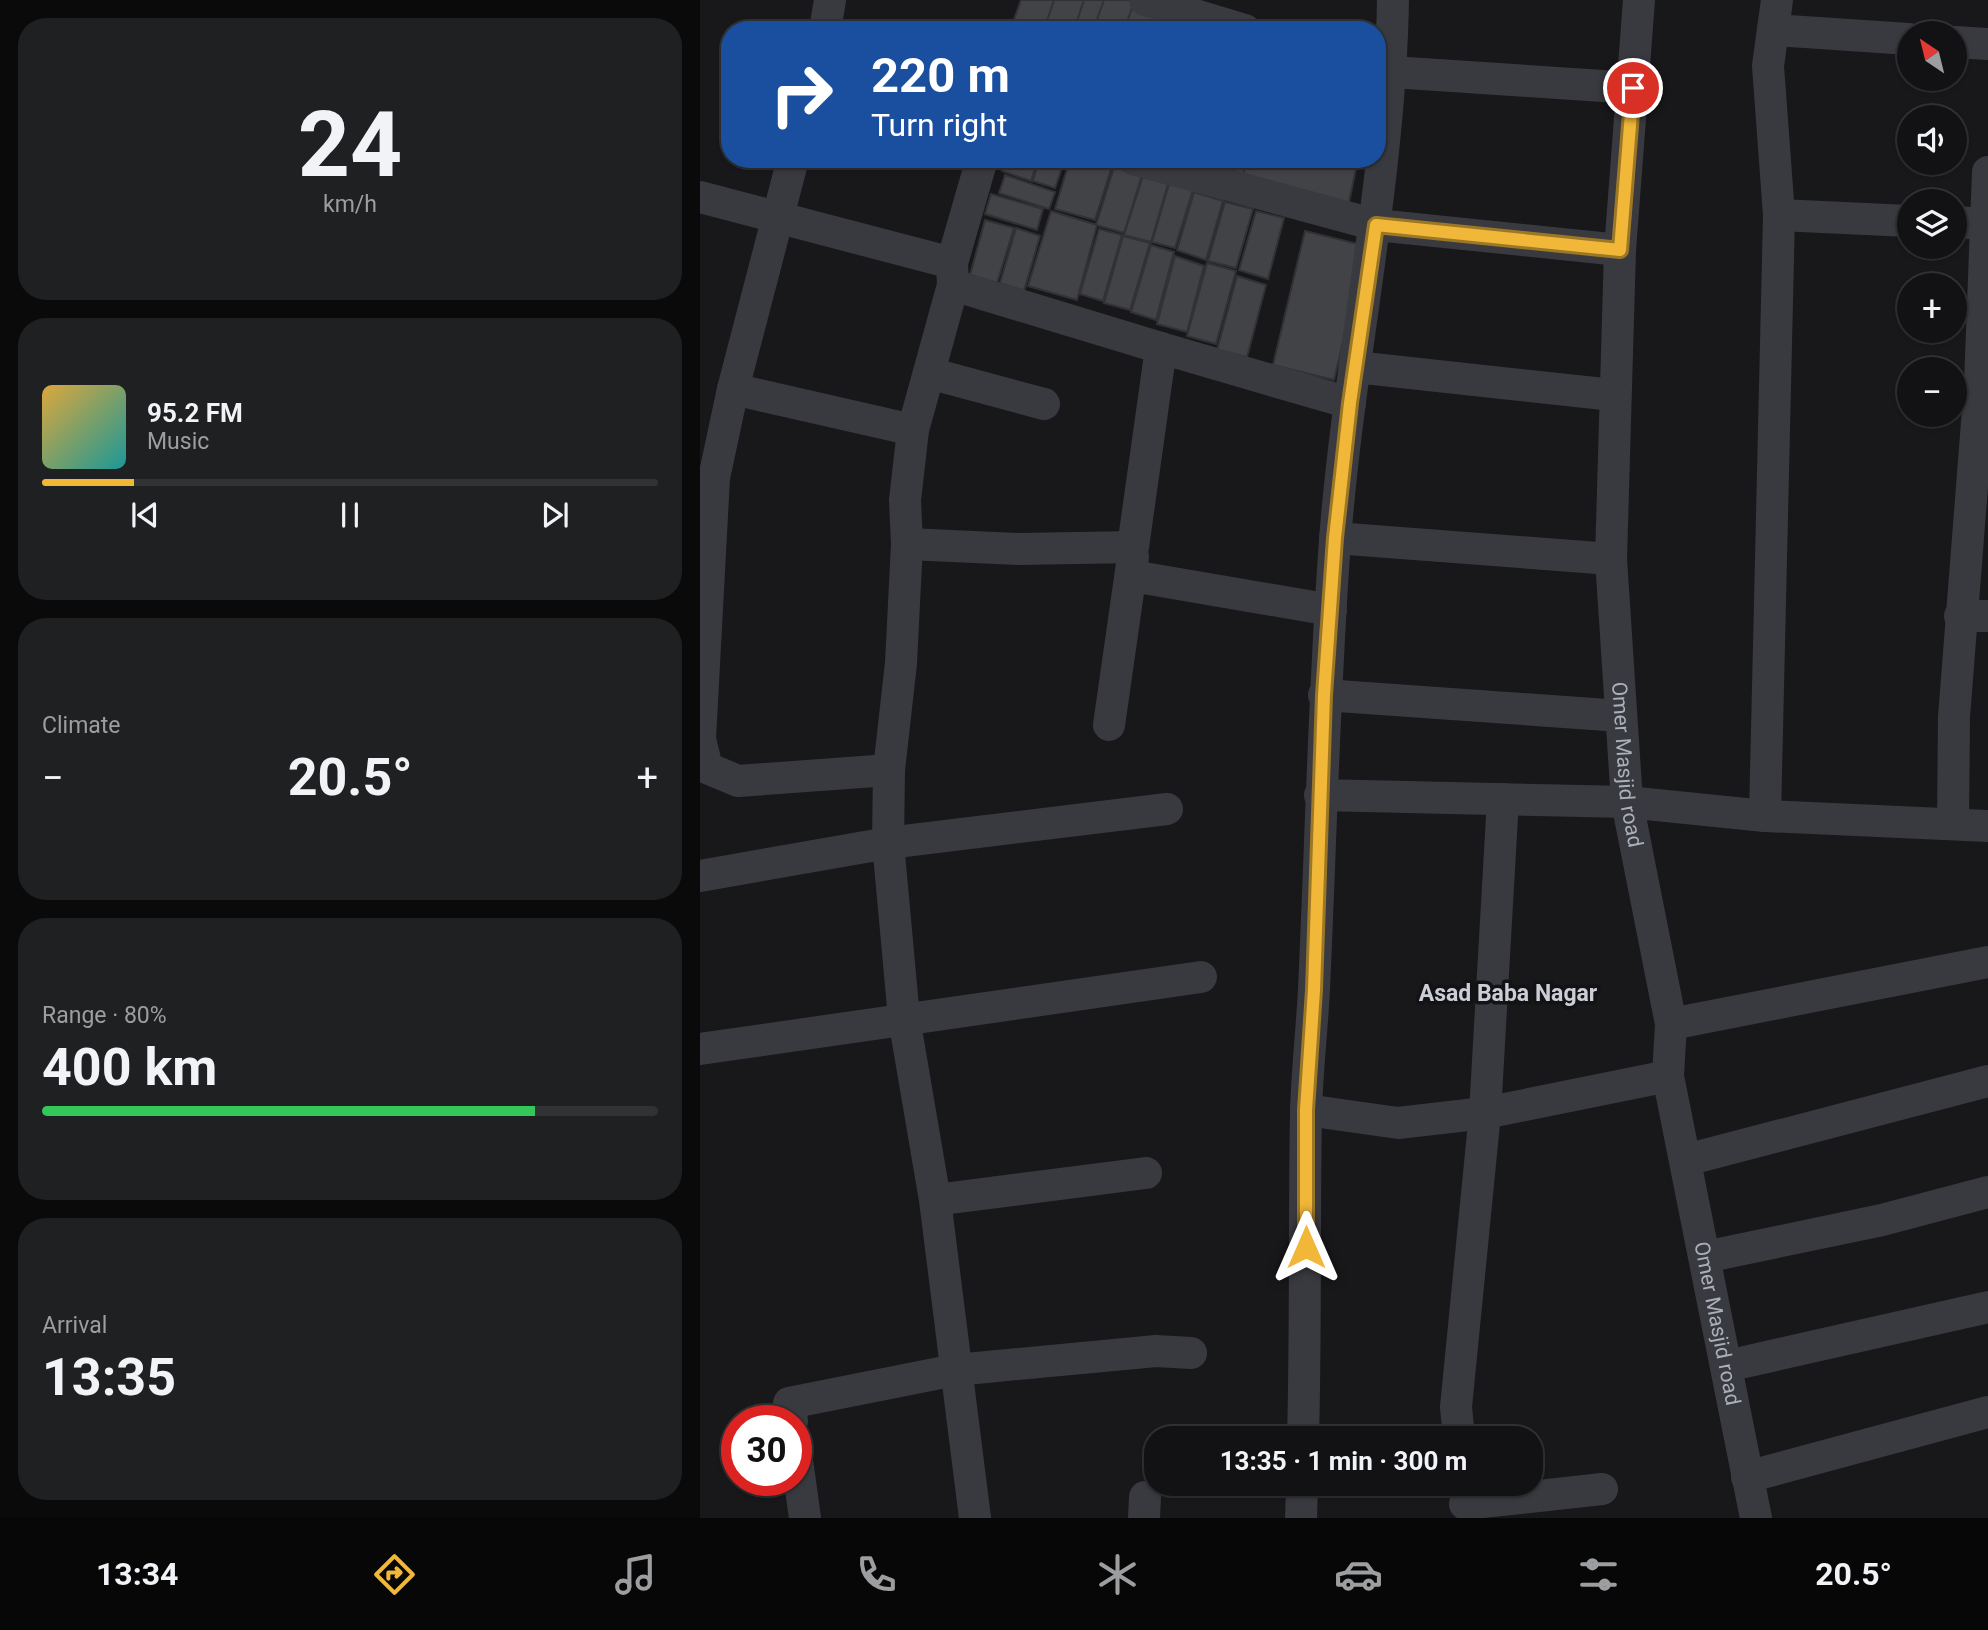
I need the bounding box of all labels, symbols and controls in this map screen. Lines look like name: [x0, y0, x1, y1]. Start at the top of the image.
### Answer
north arrow: [1897, 21, 1967, 91]
map controls: [1897, 21, 1967, 427]
text: 220 m: [871, 47, 1010, 104]
icon: right: [756, 49, 847, 140]
pin: [1603, 58, 1663, 118]
icon: arrive: [1614, 69, 1652, 107]
text: 24: [298, 92, 402, 198]
button: sound: [1897, 105, 1967, 175]
text: Turn right: [871, 106, 1007, 144]
button: layers: [1897, 189, 1967, 259]
text: km/h: [323, 191, 377, 218]
button: +: [1897, 273, 1967, 343]
button: −: [1897, 357, 1967, 427]
text: 95.2 FM: [147, 398, 243, 428]
text: Music: [147, 428, 209, 455]
icon: previous: [126, 496, 164, 534]
icon: pause: [331, 496, 369, 534]
icon: next: [536, 496, 574, 534]
street label: Omer Masjid road: [1607, 681, 1648, 849]
text: Climate: [42, 712, 121, 739]
text: 20.5°: [288, 747, 413, 808]
text: −: [42, 756, 64, 800]
text: +: [636, 756, 658, 800]
district label: Asad Baba Nagar: [1419, 980, 1598, 1007]
text: Range · 80%: [42, 1002, 167, 1029]
text: 400 km: [42, 1037, 217, 1098]
position arrow: [1269, 1210, 1343, 1284]
street label: Omer Masjid road: [1689, 1239, 1745, 1407]
text: Arrival: [42, 1312, 107, 1339]
text: 13:35: [42, 1347, 176, 1408]
speed limit sign: 30: [721, 1405, 812, 1496]
text: 13:35 · 1 min · 300 m: [1220, 1446, 1467, 1476]
icon: directions: [370, 1550, 419, 1599]
icon: music: [611, 1550, 660, 1599]
icon: phone: [852, 1550, 901, 1599]
icon: climate: [1093, 1550, 1142, 1599]
icon: car: [1334, 1550, 1383, 1599]
icon: filters: [1574, 1550, 1623, 1599]
text: 13:34: [96, 1555, 178, 1593]
text: 20.5°: [1815, 1555, 1892, 1593]

